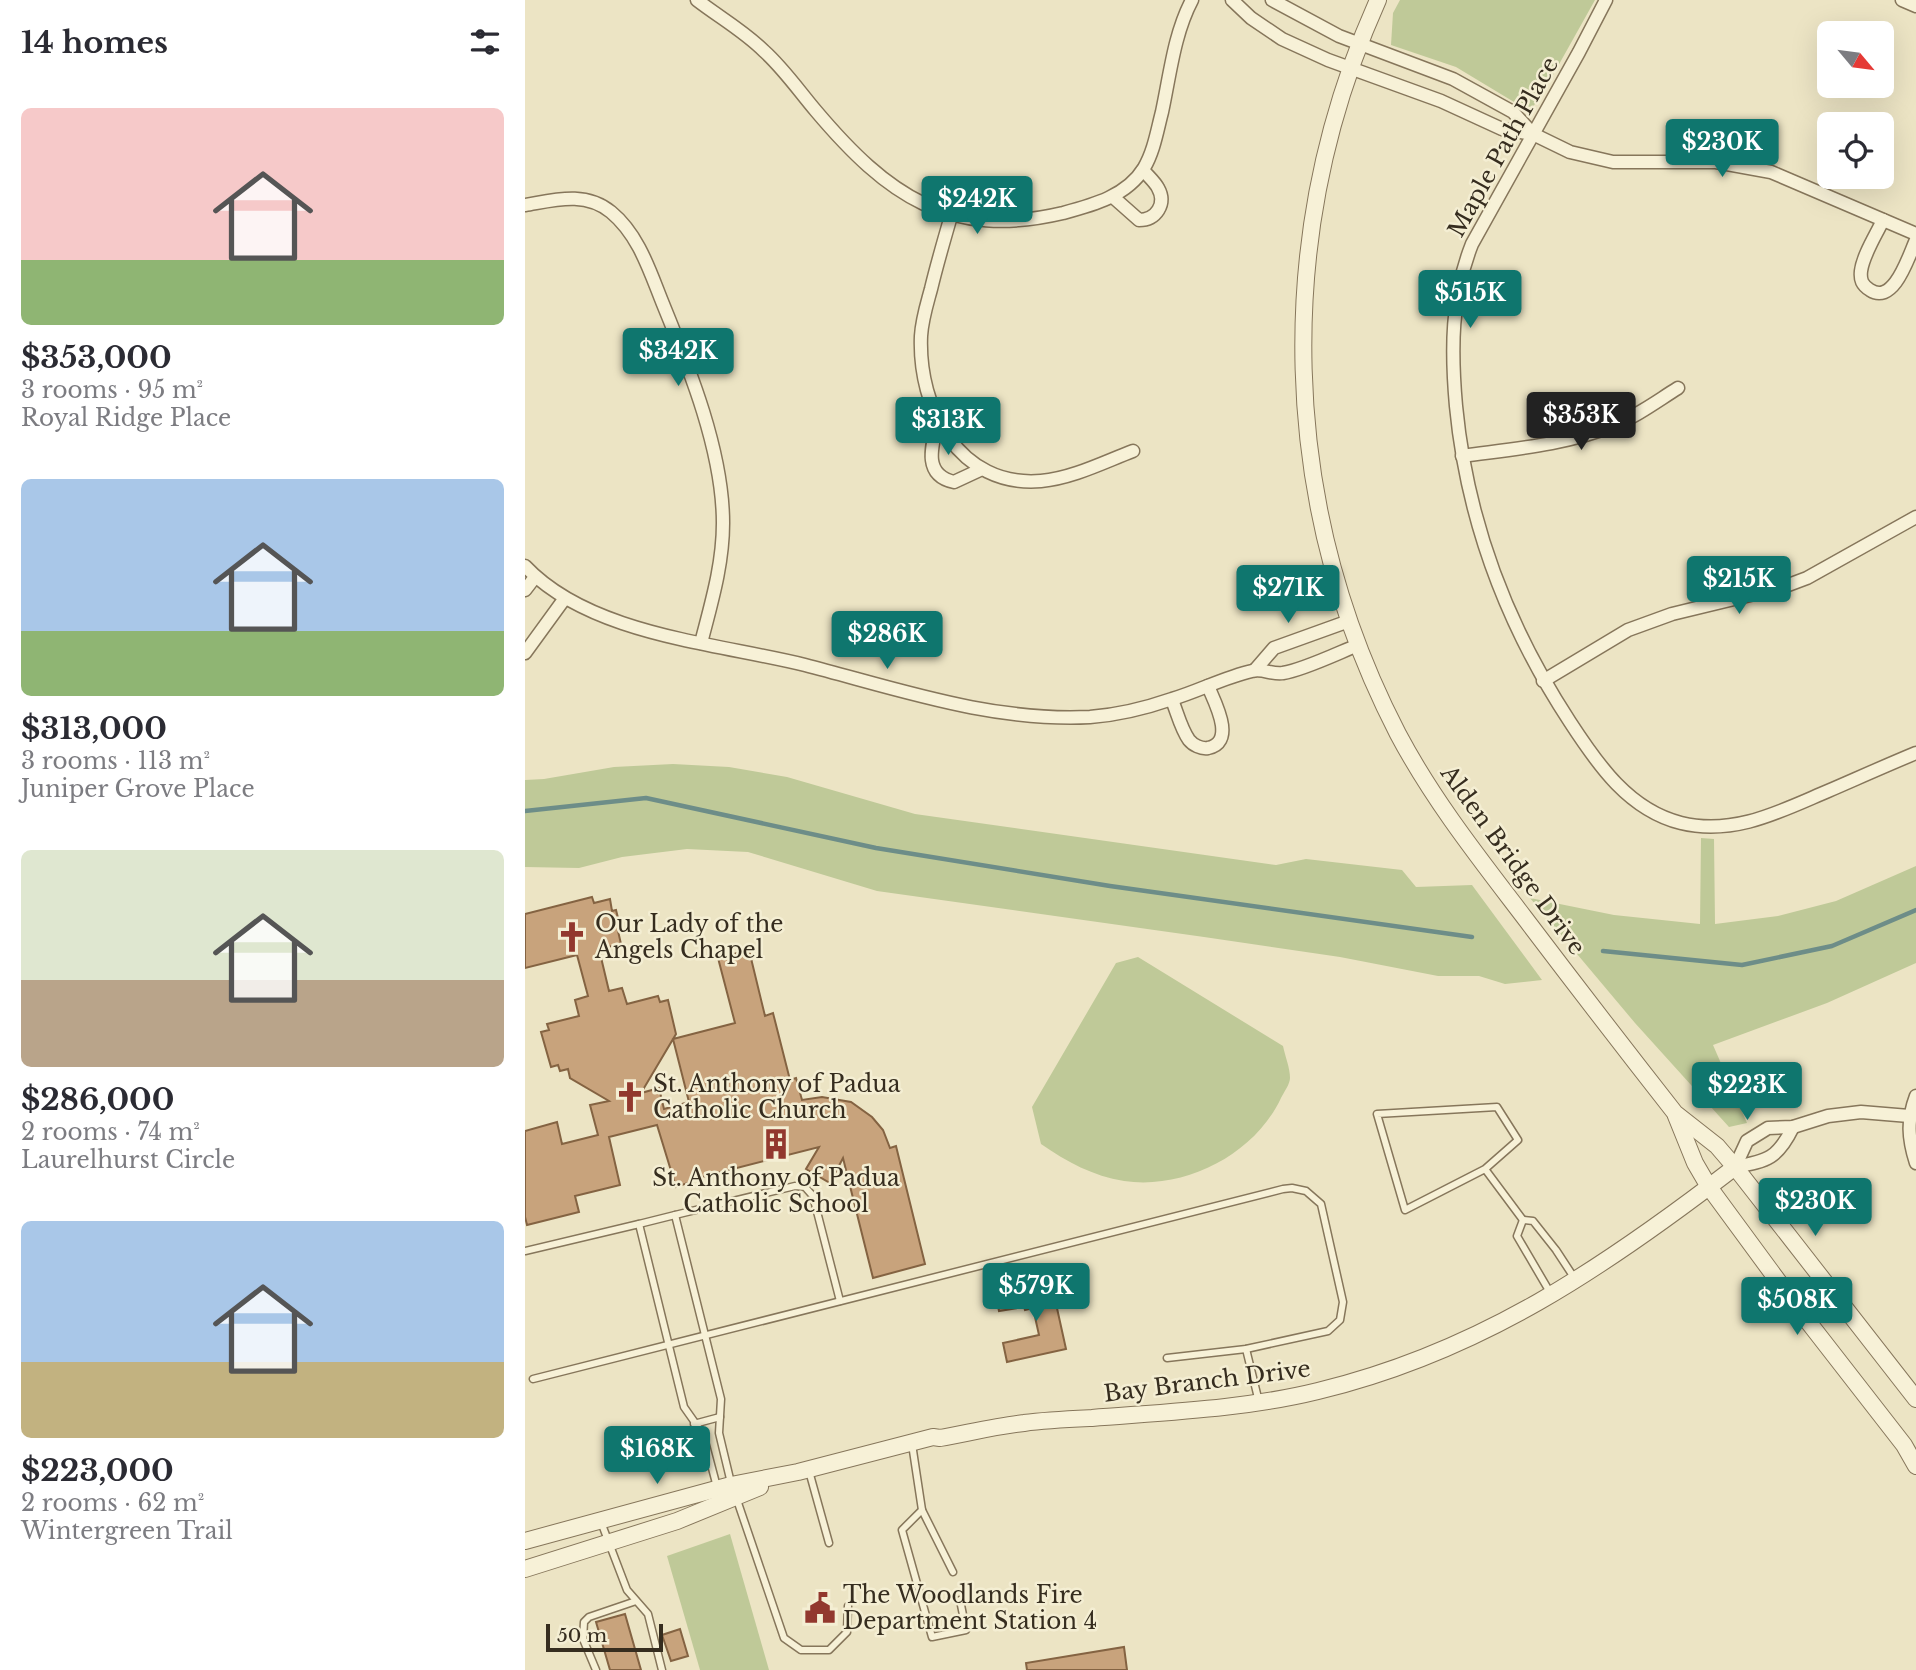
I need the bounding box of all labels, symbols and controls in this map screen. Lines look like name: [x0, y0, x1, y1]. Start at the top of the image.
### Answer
north arrow: [1817, 21, 1893, 98]
map controls: [1817, 21, 1894, 189]
icon: filters: [466, 23, 504, 61]
text: 14 homes: [21, 24, 168, 61]
street label: Maple Path Place: [1442, 52, 1564, 242]
button: locate: [1817, 112, 1894, 189]
pin: $230K: [1673, 120, 1771, 179]
text: $230K: [1682, 128, 1762, 156]
icon: home: [200, 153, 326, 279]
pin: $242K: [928, 176, 1026, 236]
text: $242K: [938, 185, 1016, 213]
pin: $515K: [1421, 270, 1519, 330]
text: $515K: [1434, 279, 1506, 307]
pin: $342K: [629, 328, 727, 388]
text: $342K: [639, 337, 717, 365]
text: $353,000: [21, 339, 172, 376]
text: 3 rooms · 95 m²: [21, 376, 203, 404]
pin: $353K: [1532, 392, 1630, 452]
pin: $313K: [899, 398, 997, 457]
text: $353K: [1543, 401, 1619, 429]
text: Royal Ridge Place: [21, 404, 231, 432]
text: $313K: [911, 406, 985, 434]
icon: home: [200, 524, 326, 650]
pin: $215K: [1690, 556, 1788, 616]
text: $215K: [1703, 565, 1775, 593]
pin: $271K: [1239, 566, 1337, 625]
text: $271K: [1252, 574, 1324, 602]
pin: $286K: [838, 612, 936, 671]
text: $286K: [848, 620, 926, 648]
text: $313,000: [21, 710, 167, 747]
text: 3 rooms · 113 m²: [21, 747, 210, 775]
street label: Alden Bridge Drive: [1434, 759, 1591, 960]
text: Juniper Grove Place: [21, 775, 255, 803]
icon: home: [200, 895, 326, 1021]
place label: Our Lady of the Angels Chapel: [594, 910, 783, 964]
church icon: Our Lady of the Angels Chapel: [555, 920, 589, 954]
pin: $223K: [1698, 1062, 1796, 1122]
place label: St. Anthony of Padua Catholic Church: [653, 1070, 901, 1124]
text: $223K: [1708, 1071, 1786, 1099]
church icon: St. Anthony of Padua Catholic Church: [613, 1080, 647, 1114]
text: $286,000: [21, 1081, 174, 1118]
text: 2 rooms · 74 m²: [21, 1118, 200, 1146]
building icon: St. Anthony of Padua Catholic School: [759, 1127, 793, 1161]
text: Laurelhurst Circle: [21, 1146, 235, 1174]
place label: St. Anthony of Padua Catholic School: [652, 1164, 900, 1218]
pin: $230K: [1766, 1178, 1864, 1238]
text: $230K: [1775, 1187, 1855, 1215]
pin: $579K: [987, 1264, 1085, 1323]
icon: home: [200, 1266, 326, 1392]
text: $579K: [999, 1272, 1073, 1300]
pin: $508K: [1748, 1278, 1846, 1337]
text: $508K: [1757, 1286, 1837, 1314]
street label: Bay Branch Drive: [1102, 1354, 1312, 1408]
pin: $168K: [608, 1426, 706, 1486]
text: $168K: [620, 1435, 694, 1463]
text: $223,000: [21, 1452, 174, 1489]
text: 2 rooms · 62 m²: [21, 1489, 204, 1517]
text: Wintergreen Trail: [21, 1517, 233, 1545]
place label: The Woodlands Fire Department Station 4: [843, 1581, 1097, 1635]
public building icon: The Woodlands Fire Department Station 4: [803, 1591, 837, 1625]
scale bar: [546, 1621, 663, 1653]
text: 50 m: [557, 1624, 607, 1647]

